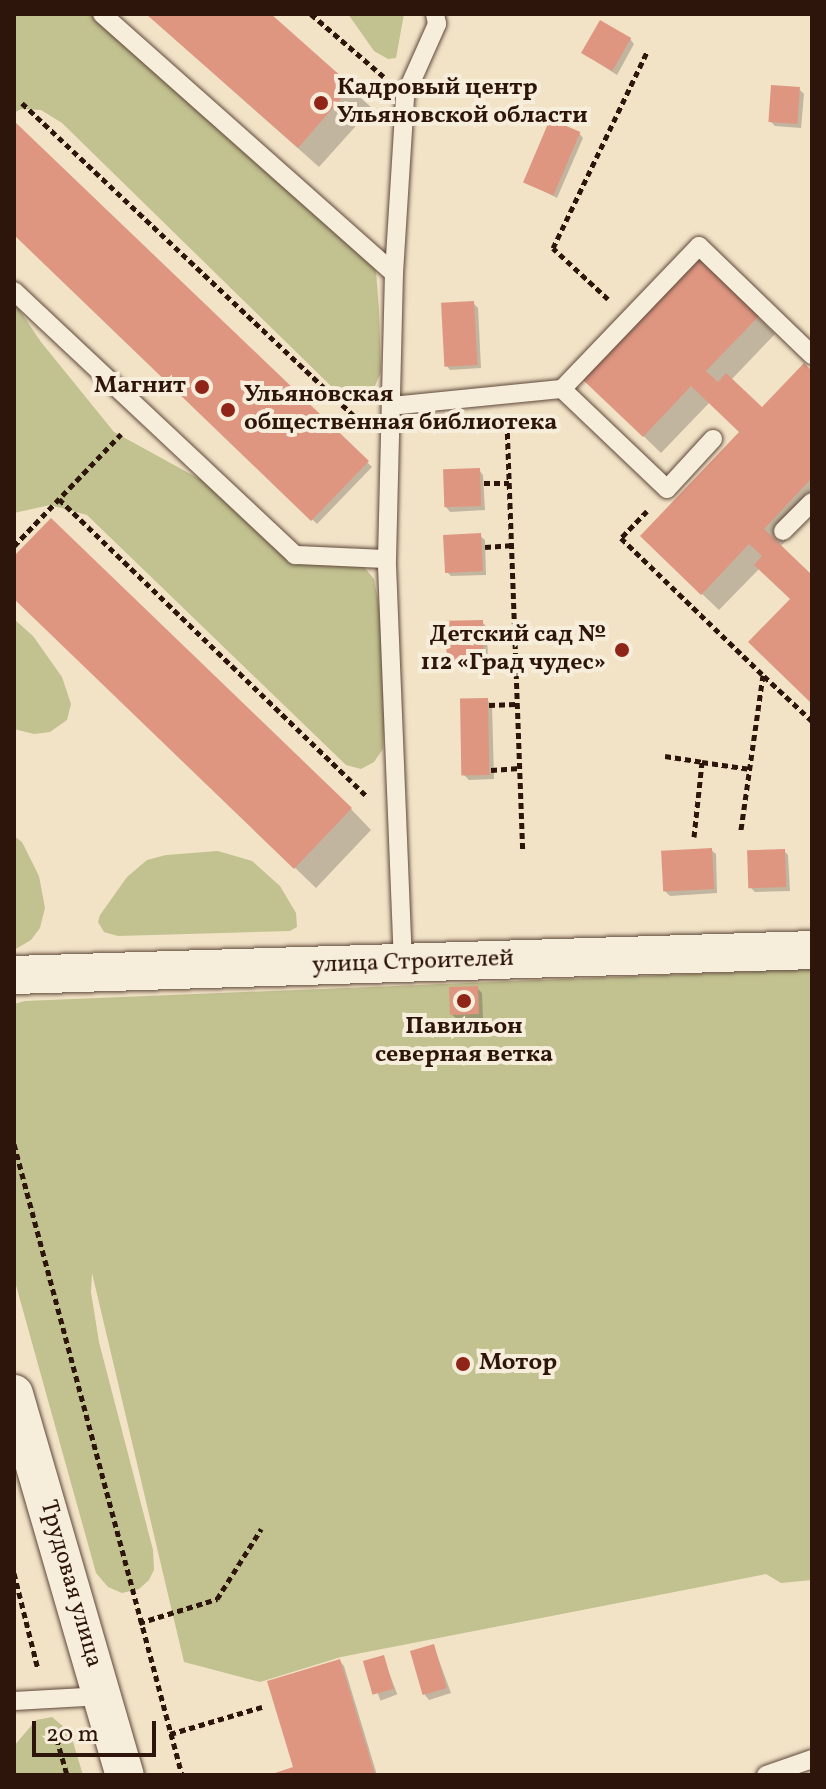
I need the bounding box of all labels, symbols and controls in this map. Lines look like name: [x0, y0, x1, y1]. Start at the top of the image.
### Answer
place label: Кадровый центр Ульяновской области: [337, 75, 588, 131]
marker: Кадровый центр Ульяновской области: [312, 94, 330, 112]
place label: Магнит: [94, 373, 186, 401]
marker: Магнит: [193, 378, 211, 396]
place label: Ульяновская общественная библиотека: [244, 382, 557, 438]
marker: Ульяновская общественная библиотека: [219, 401, 237, 419]
place label: Детский сад № 112 «Град чудес»: [420, 622, 606, 678]
marker: Детский сад № 112 «Град чудес»: [613, 641, 631, 659]
street label: улица Строителей: [312, 945, 514, 981]
marker: Павильон северная ветка: [455, 992, 473, 1010]
place label: Павильон северная ветка: [375, 1014, 553, 1070]
place label: Мотор: [479, 1350, 557, 1378]
marker: Мотор: [454, 1355, 472, 1373]
street label: Трудовая улица: [32, 1497, 108, 1671]
scale bar: [36, 1705, 160, 1755]
text: 20 m: [46, 1718, 99, 1752]

